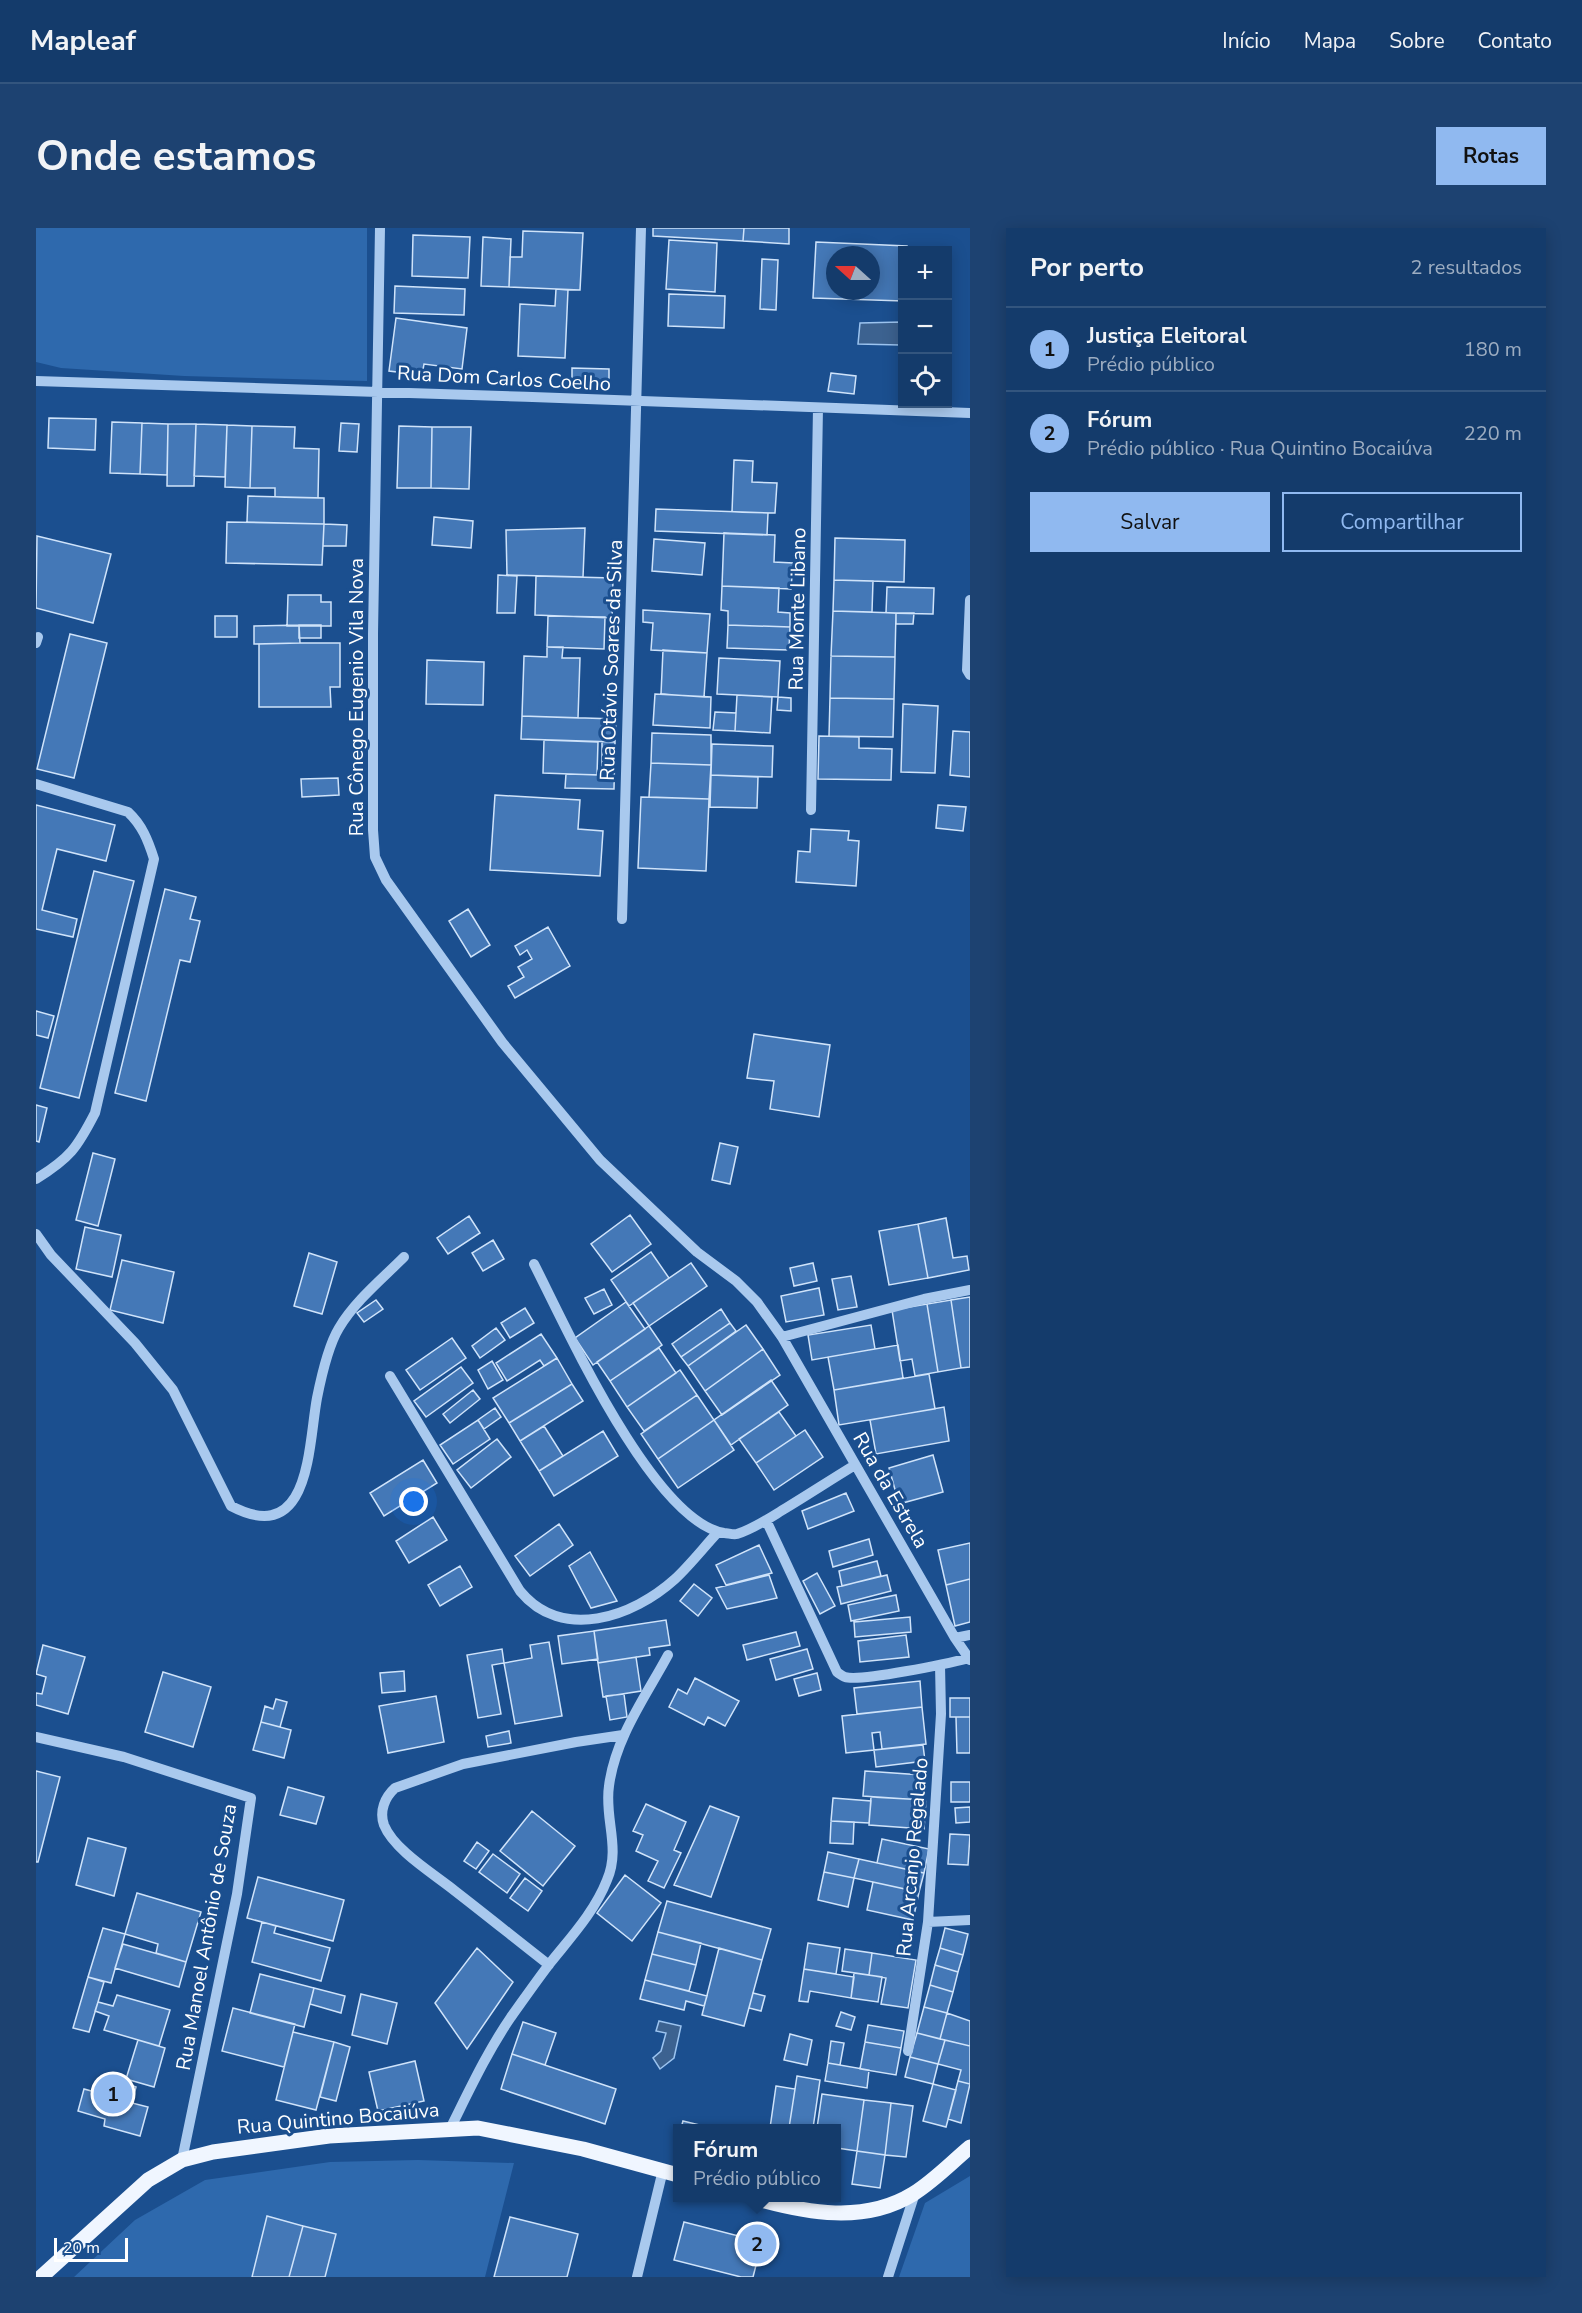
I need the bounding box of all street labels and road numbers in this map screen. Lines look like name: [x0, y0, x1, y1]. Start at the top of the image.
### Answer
street label: Rua Dom Carlos Coelho: [396, 359, 612, 398]
street label: Rua Monte Libano: [783, 527, 812, 691]
street label: Rua Otávio Soares da Silva: [594, 539, 629, 781]
street label: Rua Cônego Eugenio Vila Nova: [343, 558, 370, 836]
street label: Rua da Estrela: [846, 1427, 935, 1553]
street label: Rua Arcanjo Regalado: [890, 1757, 935, 1958]
street label: Rua Manoel Antônio de Souza: [170, 1802, 243, 2073]
street label: Rua Quintino Bocaiúva: [236, 2096, 440, 2141]

